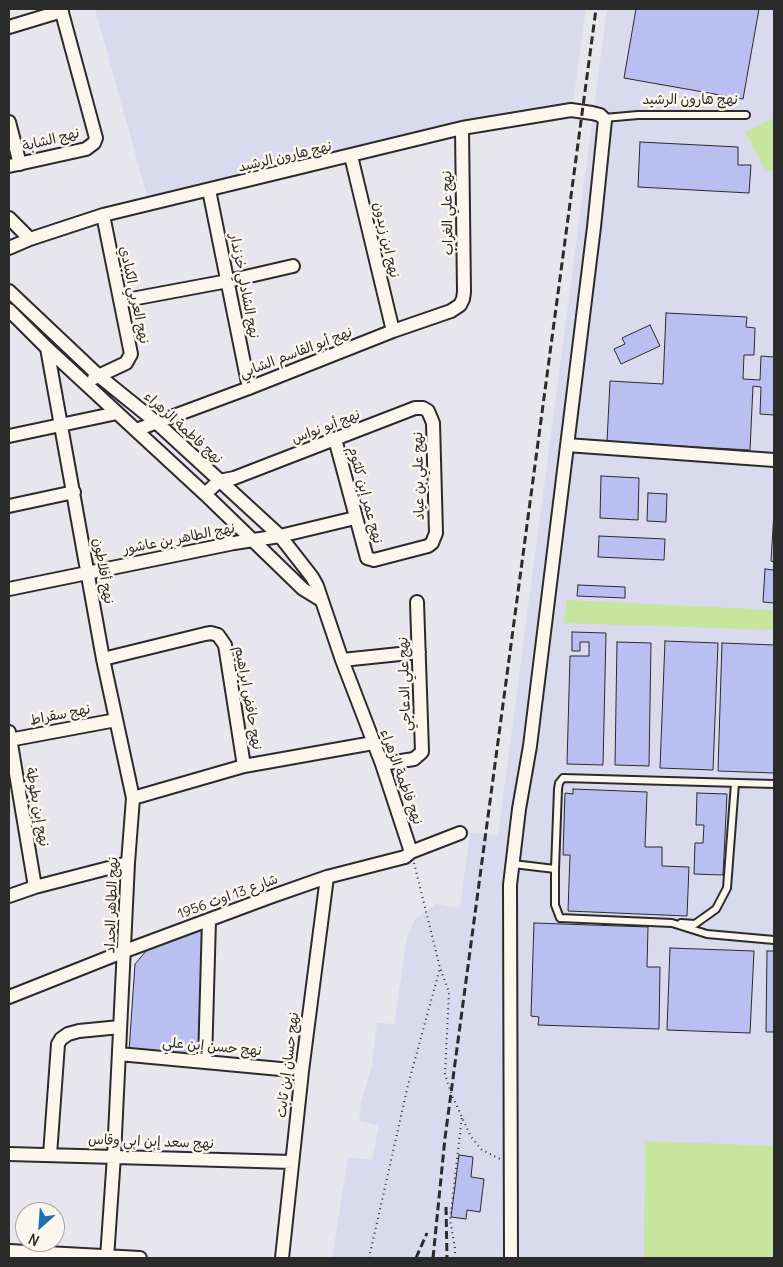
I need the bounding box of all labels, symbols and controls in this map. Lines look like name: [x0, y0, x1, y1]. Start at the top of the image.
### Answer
street label: نهج هارون الرشيد: [642, 92, 738, 108]
street label: نهج الشابة: [21, 125, 81, 155]
street label: نهج هارون الرشيد: [236, 138, 334, 176]
street label: نهج علي الغراب: [439, 170, 457, 256]
street label: نهج ابن زيدون: [369, 201, 403, 279]
street label: نهج الشادلي خزندار: [226, 232, 262, 340]
street label: نهج العربي الكبادي: [115, 245, 153, 345]
street label: نهج أبو القاسم الشابي: [237, 324, 355, 382]
street label: نهج فاطمة الزهراء: [140, 388, 226, 468]
street label: نهج أبو نواس: [289, 406, 363, 448]
street label: نهج علي بن عياد: [410, 432, 428, 520]
street label: نهج عمر إبن كلثوم: [344, 444, 386, 546]
street label: نهج الطاهر بن عاشور: [122, 520, 236, 558]
street label: نهج أفلاطون: [89, 537, 117, 605]
street label: نهج علي الدعاجي: [395, 637, 415, 731]
street label: نهج حافض ابراهيم: [231, 645, 265, 751]
street label: نهج سقراط: [28, 701, 92, 729]
street label: نهج فاطمة الزهراء: [376, 727, 426, 827]
street label: نهج إبن بطوطة: [22, 766, 52, 848]
street label: نهج الطاهر الحداد: [102, 856, 122, 954]
street label: شارع 13 اوت 1956: [175, 871, 281, 923]
street label: نهج حسان إبن ثابت: [273, 1011, 303, 1119]
street label: نهج حسن إبن علي: [162, 1034, 262, 1060]
street label: نهج سعد إبن ابي وقاس: [88, 1131, 214, 1153]
north arrow: [15, 1202, 65, 1252]
text: N: [26, 1229, 42, 1250]

